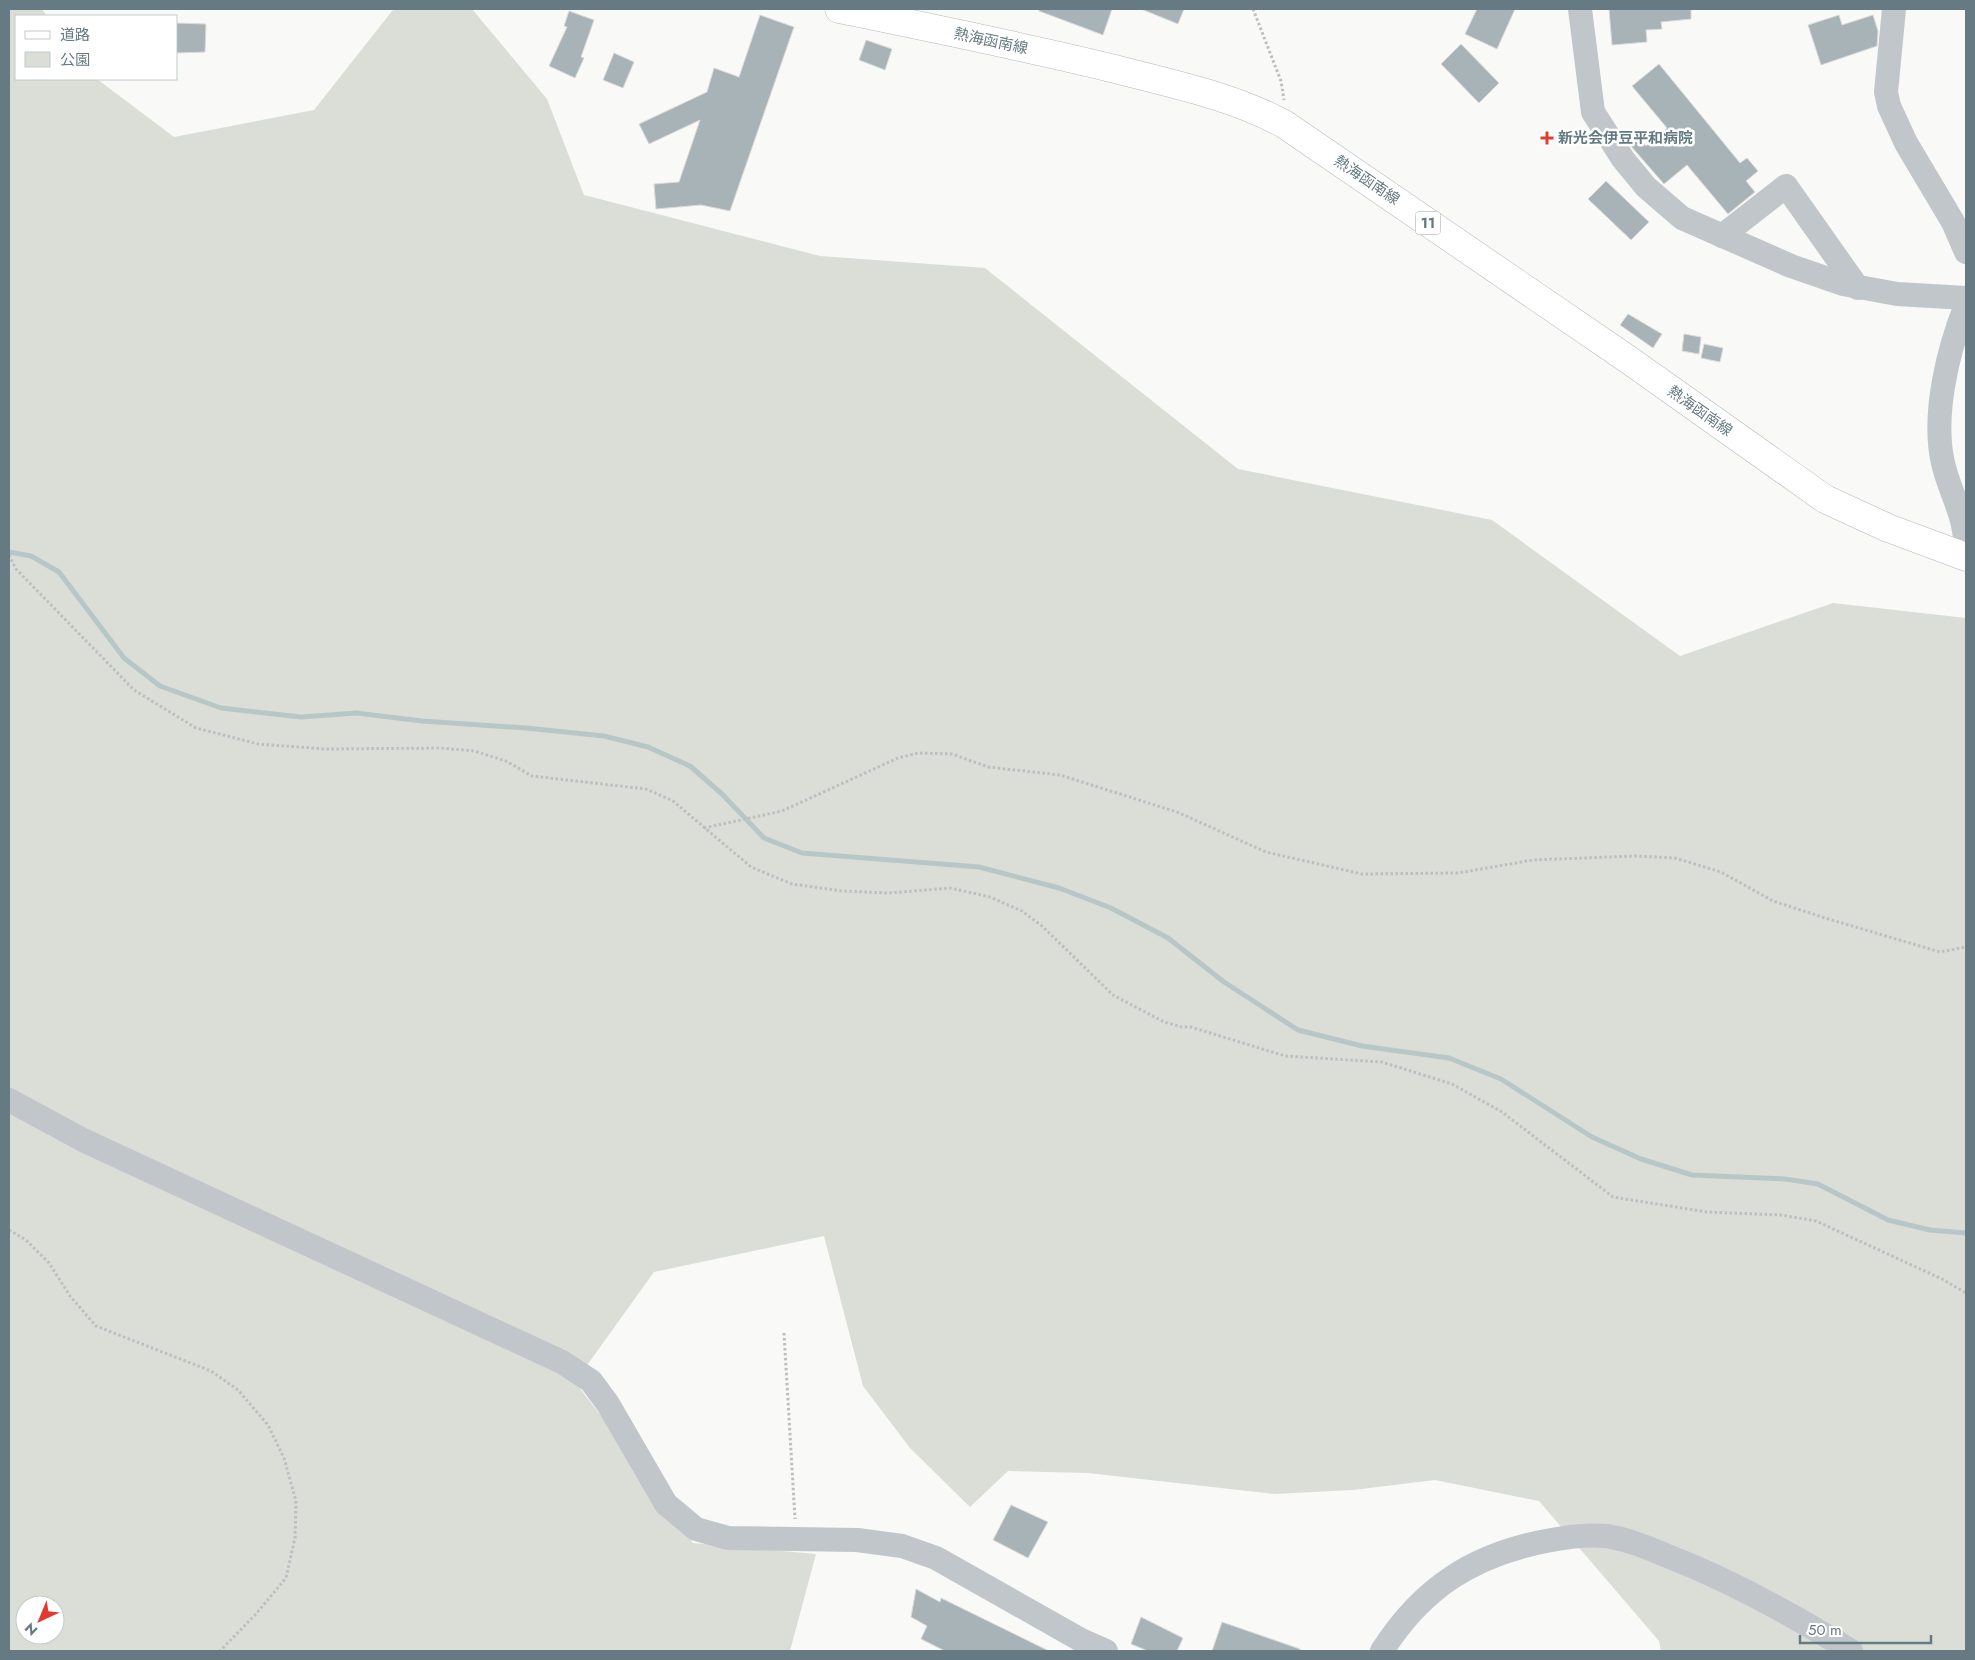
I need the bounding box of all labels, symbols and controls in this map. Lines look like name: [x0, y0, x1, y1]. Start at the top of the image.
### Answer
legend: [15, 15, 178, 80]
street label: 熱海函南線: [952, 22, 1030, 60]
text: 道路: [60, 24, 90, 46]
text: 公園: [60, 49, 90, 71]
place label: 新光会伊豆平和病院: [1558, 127, 1693, 149]
marker: 新光会伊豆平和病院: [1540, 131, 1554, 145]
street label: 熱海函南線: [1330, 150, 1404, 210]
road number: 11: [1416, 212, 1440, 234]
street label: 熱海函南線: [1663, 380, 1737, 442]
north arrow: [15, 1595, 65, 1645]
scale bar: [1800, 1612, 1931, 1644]
text: N: [20, 1618, 42, 1640]
text: 50 m: [1808, 1619, 1842, 1641]

